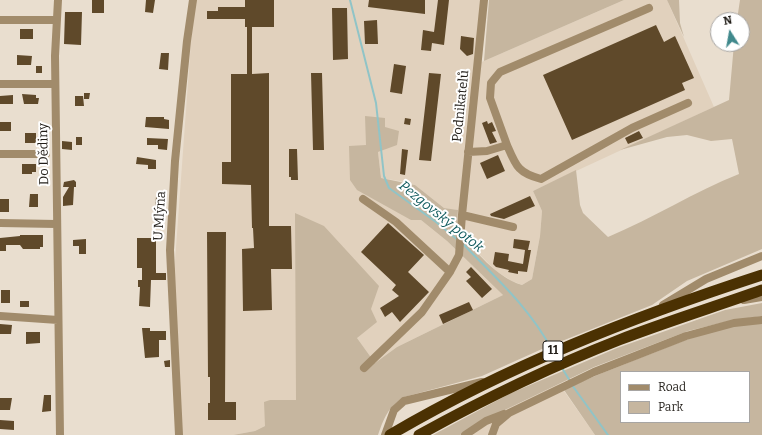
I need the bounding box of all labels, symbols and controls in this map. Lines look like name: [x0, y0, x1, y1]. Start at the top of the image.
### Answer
north arrow: [710, 12, 750, 52]
text: N: [722, 14, 733, 28]
street label: Podnikatelů: [449, 69, 473, 143]
street label: Do Dědiny: [36, 123, 52, 185]
water label: Pezgovský potok: [395, 178, 487, 256]
street label: U Mlýna: [150, 191, 170, 241]
road number: 11: [543, 341, 563, 361]
legend: [620, 371, 750, 423]
text: Road: [658, 380, 686, 394]
text: Park: [658, 400, 683, 414]

